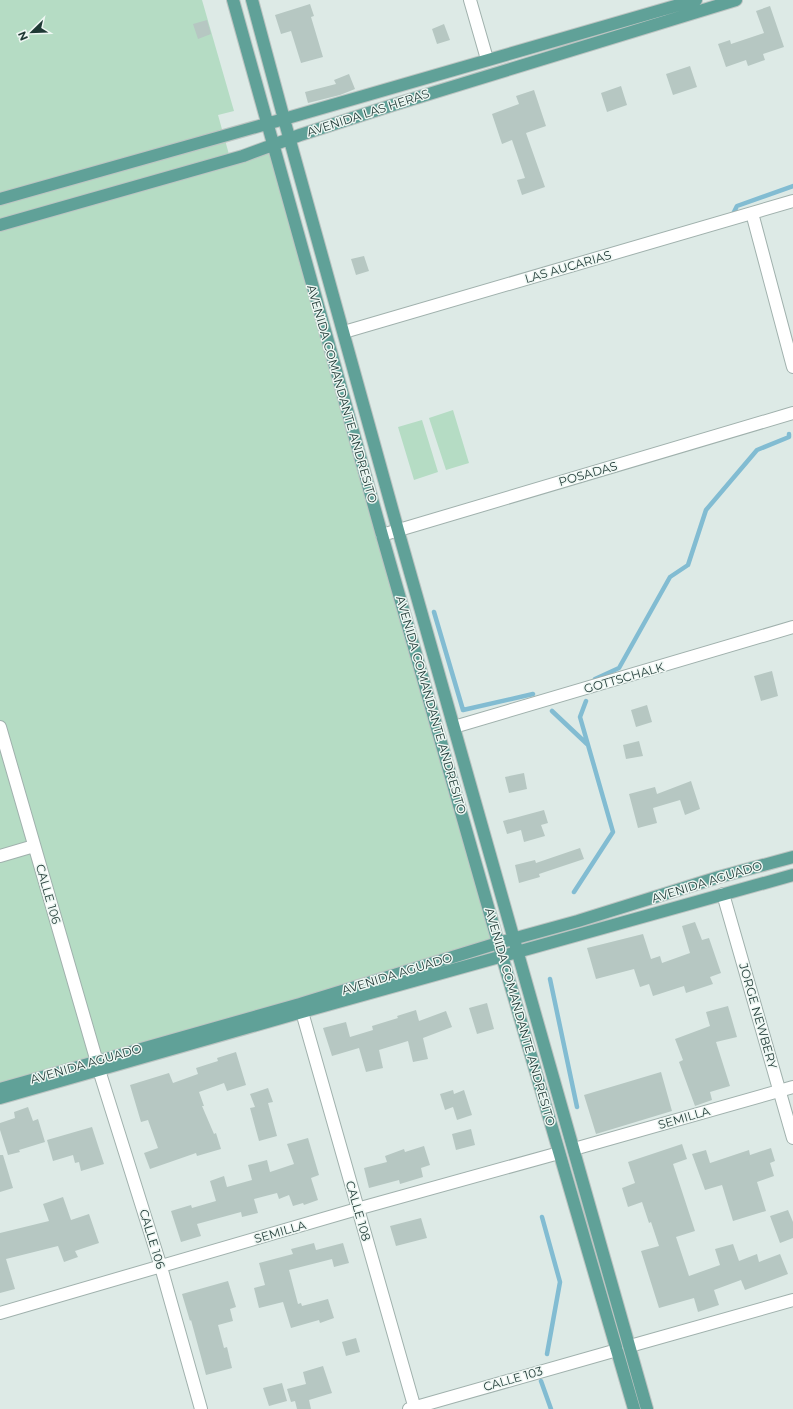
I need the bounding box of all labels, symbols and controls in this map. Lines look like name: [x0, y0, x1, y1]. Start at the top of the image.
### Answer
north arrow: [12, 12, 52, 52]
text: N: [15, 29, 31, 43]
street label: AVENIDA LAS HERAS: [305, 86, 431, 139]
street label: LAS AUCARIAS: [523, 247, 613, 286]
street label: AVENIDA COMANDANTE ANDRESITO: [304, 283, 381, 505]
street label: POSADAS: [557, 458, 619, 489]
street label: AVENIDA COMANDANTE ANDRESITO: [393, 594, 470, 816]
street label: GOTTSCHALK: [582, 659, 666, 696]
street label: AVENIDA AGUADO: [650, 858, 764, 906]
street label: CALLE 106: [33, 862, 64, 926]
street label: AVENIDA COMANDANTE ANDRESITO: [482, 906, 559, 1128]
street label: AVENIDA AGUADO: [340, 950, 454, 998]
street label: JORGE NEWBERY: [736, 960, 781, 1071]
street label: AVENIDA AGUADO: [29, 1040, 143, 1087]
street label: SEMILLA: [656, 1103, 712, 1132]
street label: CALLE 108: [343, 1179, 374, 1243]
street label: CALLE 106: [136, 1207, 169, 1271]
street label: SEMILLA: [252, 1217, 308, 1246]
street label: CALLE 103: [481, 1363, 545, 1394]

